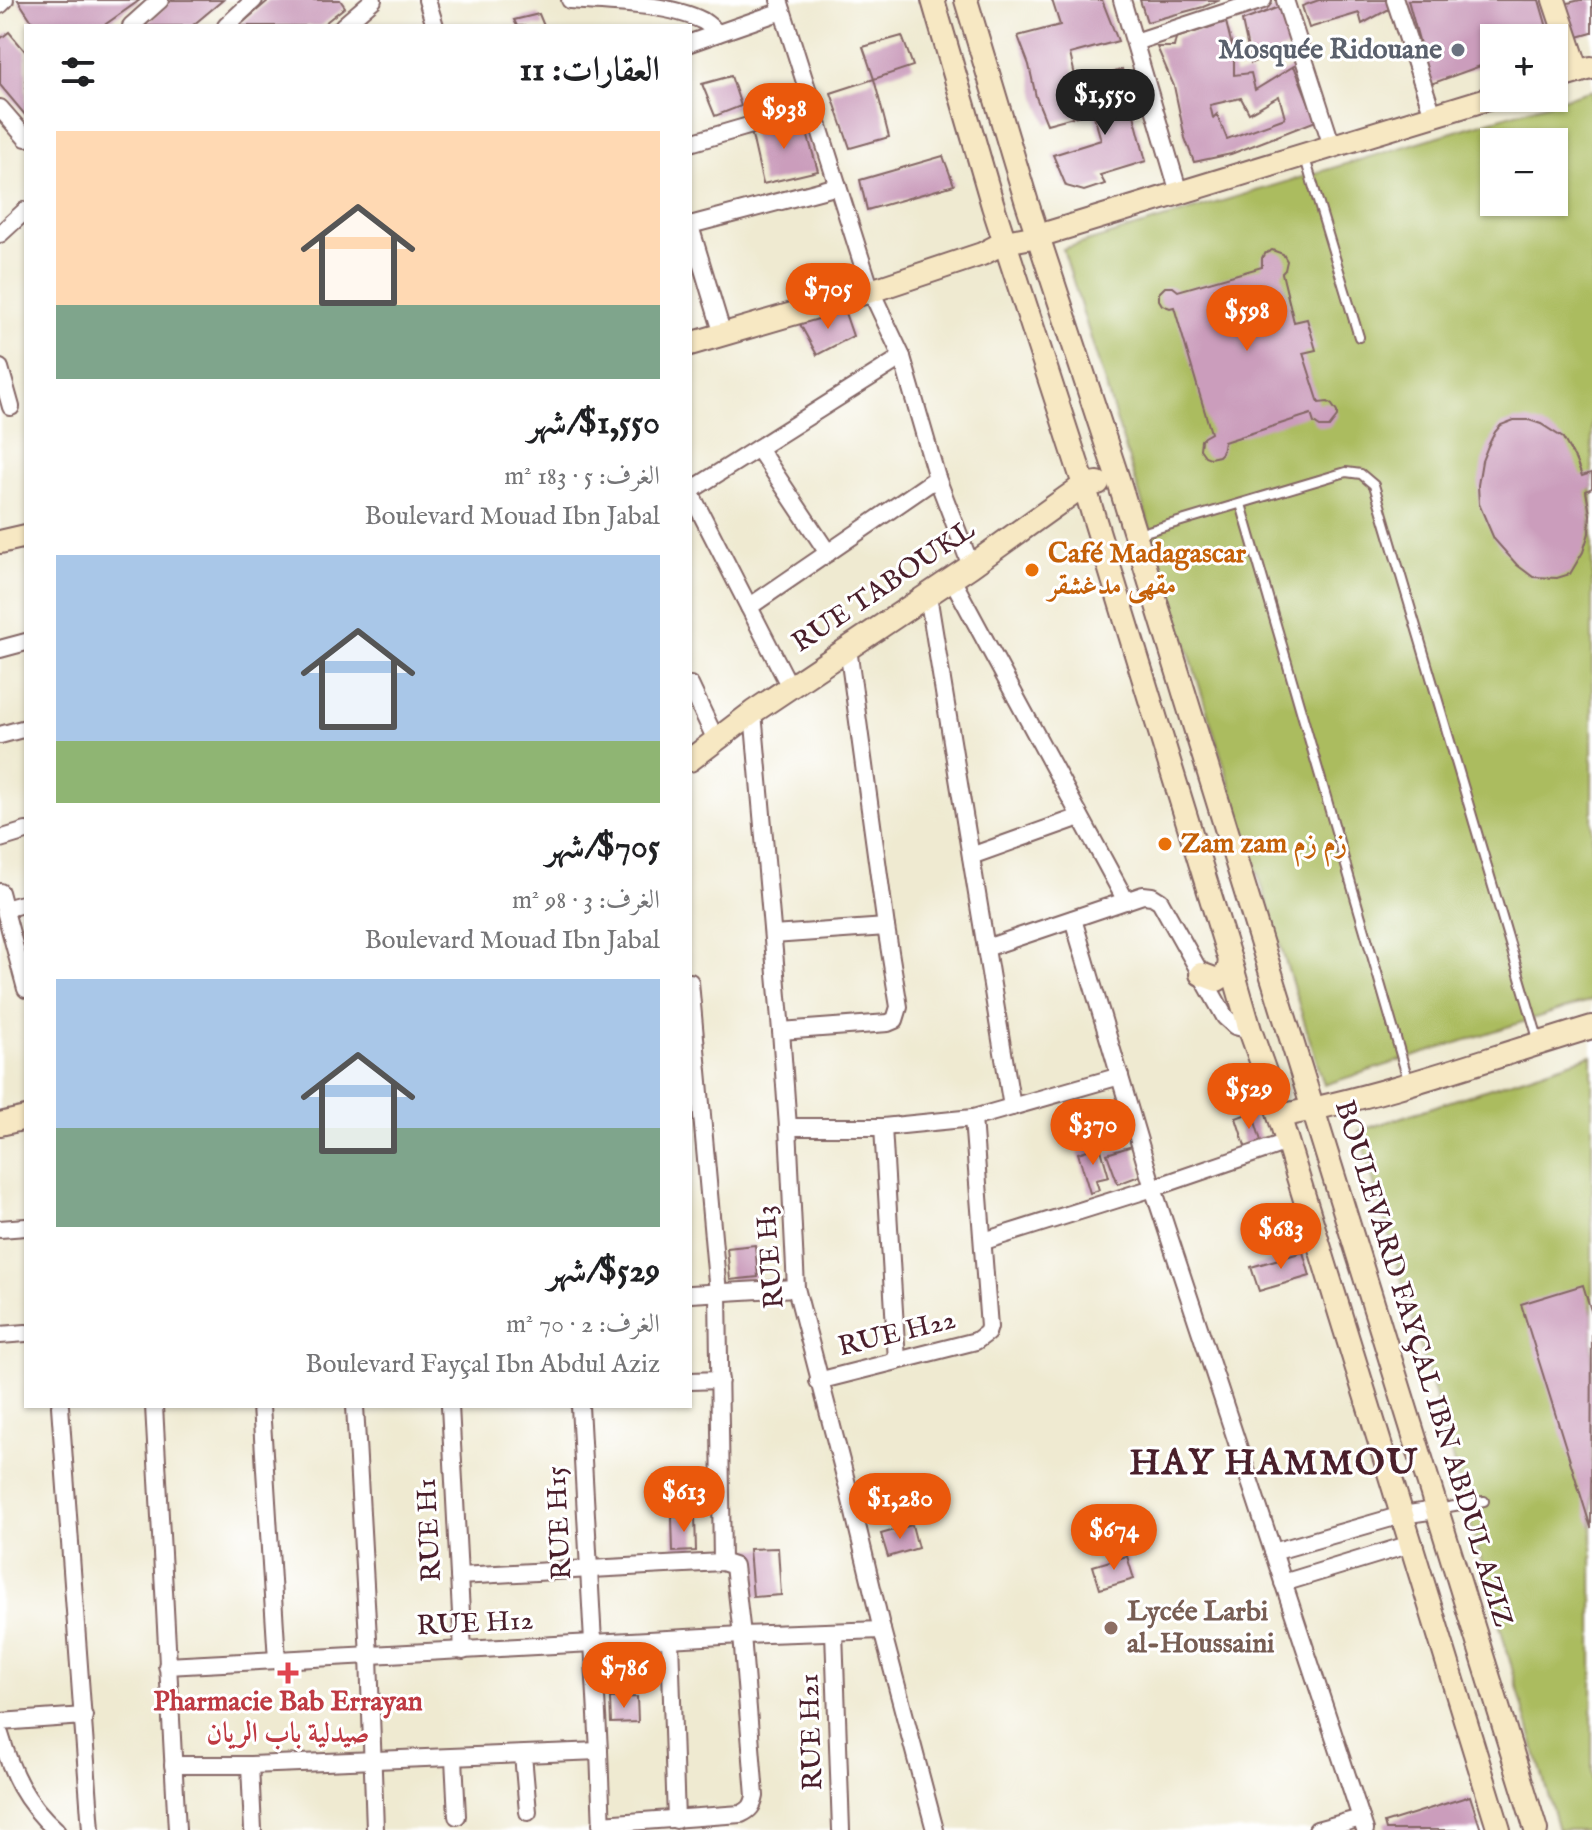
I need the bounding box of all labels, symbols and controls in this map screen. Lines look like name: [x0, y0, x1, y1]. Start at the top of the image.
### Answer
map controls: [1480, 24, 1568, 216]
button: +: [1480, 24, 1568, 112]
place label: Mosquée Ridouane: [1218, 33, 1442, 68]
marker: Mosquée Ridouane: [1449, 41, 1467, 59]
text: العقارات: 11: [519, 49, 660, 92]
icon: filters: [56, 50, 100, 94]
pin: $1,550: [1040, 69, 1170, 137]
text: $1,550: [1074, 78, 1136, 111]
pin: $938: [737, 83, 831, 151]
text: $938: [761, 92, 807, 125]
button: −: [1480, 128, 1568, 216]
icon: home: [286, 183, 430, 327]
pin: $705: [781, 263, 875, 331]
text: $705: [804, 272, 852, 305]
pin: $598: [1200, 285, 1294, 353]
text: $598: [1224, 294, 1270, 327]
text: $1,550/شهر: [528, 402, 660, 445]
text: الغرف: 5 · 183 m²: [504, 460, 660, 493]
text: Boulevard Mouad Ibn Jabal: [364, 500, 660, 533]
street label: RUE TABOUKL: [786, 513, 982, 661]
place label: Café Madagascar مقهى مدغشقر: [1045, 537, 1247, 604]
marker: Café Madagascar مقهى مدغشقر: [1023, 561, 1041, 579]
icon: home: [286, 607, 430, 751]
text: $705/شهر: [546, 826, 660, 869]
place label: Zam zam زم زم: [1181, 827, 1347, 867]
marker: Zam zam زم زم: [1156, 835, 1174, 853]
text: الغرف: 3 · 98 m²: [512, 884, 660, 917]
text: Boulevard Mouad Ibn Jabal: [364, 924, 660, 957]
icon: home: [286, 1031, 430, 1175]
pin: $529: [1202, 1063, 1296, 1131]
text: $529: [1225, 1072, 1273, 1105]
street label: BOULEVARD FAYÇAL IBN ABDUL AZIZ: [1326, 1096, 1520, 1632]
pin: $370: [1046, 1099, 1140, 1167]
text: $370: [1068, 1108, 1118, 1141]
pin: $683: [1234, 1203, 1328, 1271]
street label: RUE H3: [749, 1204, 793, 1310]
text: $683: [1258, 1212, 1304, 1245]
text: $529/شهر: [548, 1250, 660, 1293]
street label: RUE H22: [835, 1303, 959, 1365]
text: الغرف: 2 · 70 m²: [506, 1308, 660, 1341]
text: Boulevard Fayçal Ibn Abdul Aziz: [305, 1348, 660, 1381]
district label: HAY HAMMOU: [1129, 1441, 1419, 1487]
street label: RUE H15: [540, 1465, 580, 1581]
pin: $613: [637, 1466, 731, 1534]
pin: $1,280: [835, 1473, 965, 1541]
text: $613: [662, 1475, 706, 1508]
street label: RUE H1: [410, 1477, 450, 1583]
text: $1,280: [867, 1482, 933, 1515]
pin: $674: [1067, 1504, 1161, 1572]
text: $674: [1089, 1513, 1139, 1546]
place label: Lycée Larbi al-Houssaini: [1127, 1595, 1275, 1662]
street label: RUE H12: [416, 1603, 534, 1645]
marker: Lycée Larbi al-Houssaini: [1102, 1619, 1120, 1637]
pin: $786: [577, 1642, 671, 1710]
text: $786: [600, 1651, 648, 1684]
marker: Pharmacie Bab Errayan صيدلية باب الريان: [279, 1664, 297, 1682]
street label: RUE H21: [792, 1673, 832, 1791]
place label: Pharmacie Bab Errayan صيدلية باب الريان: [153, 1685, 423, 1752]

